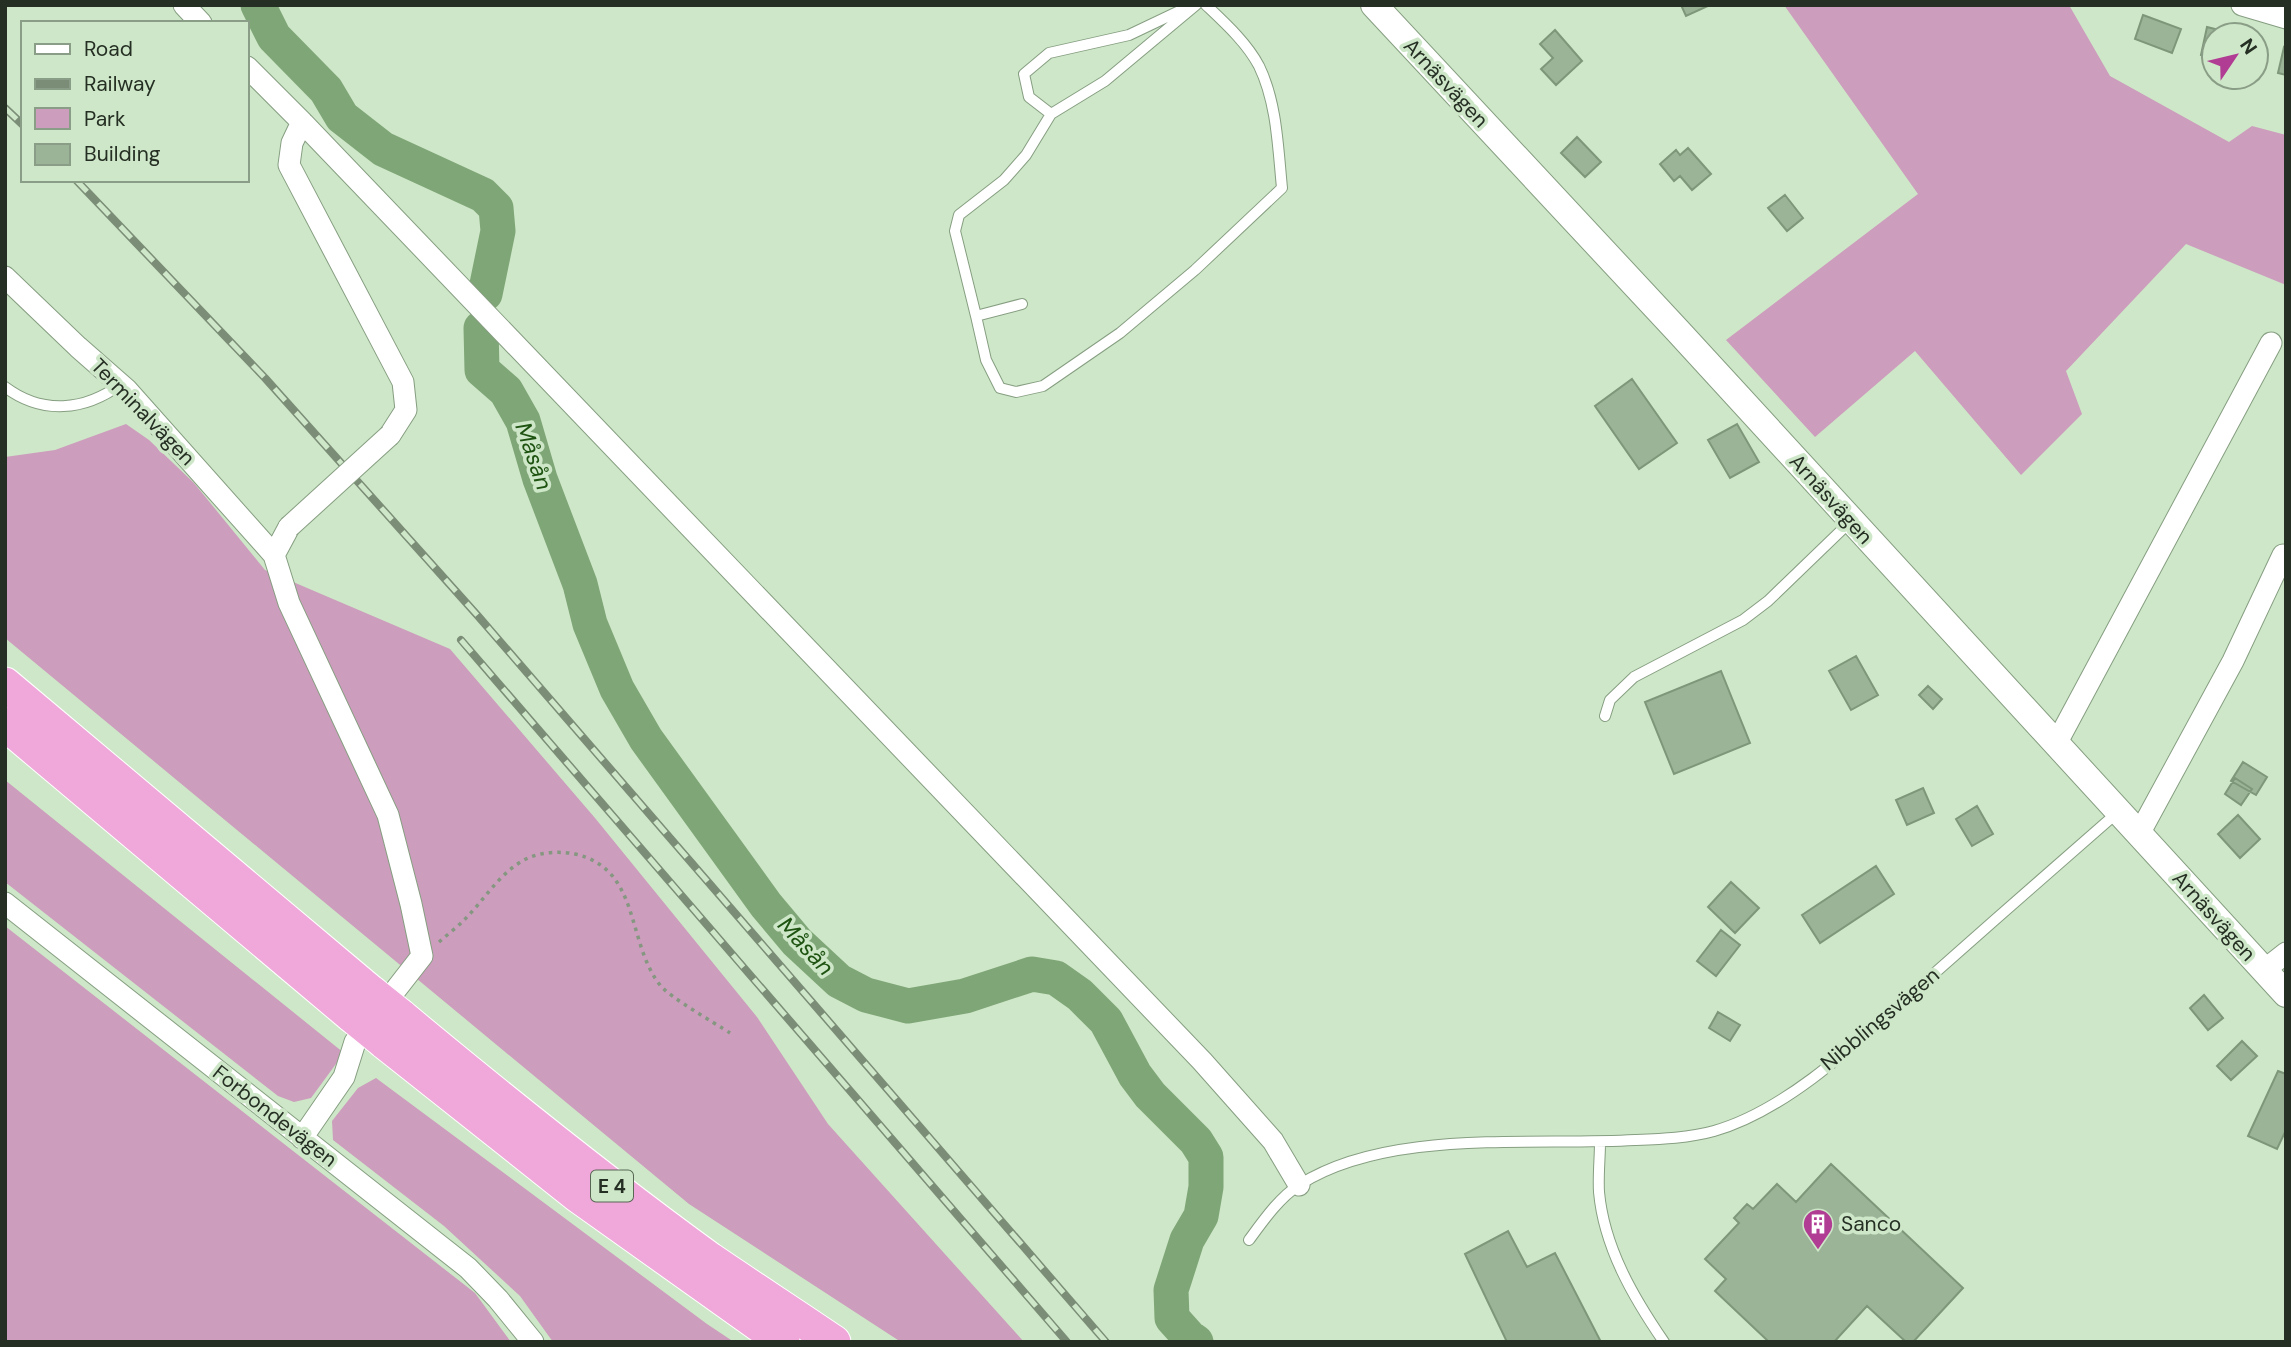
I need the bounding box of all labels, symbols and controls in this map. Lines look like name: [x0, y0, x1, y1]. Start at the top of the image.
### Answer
legend: [21, 21, 248, 182]
north arrow: [2200, 21, 2270, 91]
street label: Arnäsvägen: [1397, 32, 1495, 134]
text: N: [2234, 34, 2263, 59]
text: Road: [84, 35, 133, 63]
text: Railway: [84, 70, 156, 98]
text: Park: [84, 105, 126, 133]
text: Building: [84, 140, 161, 168]
street label: Terminalvägen: [85, 352, 201, 472]
water label: Måsån: [508, 418, 560, 494]
street label: Arnäsvägen: [1783, 448, 1879, 550]
street label: Arnäsvägen: [2166, 865, 2262, 967]
water label: Måsån: [771, 910, 841, 982]
street label: Nibblingsvägen: [1815, 961, 1945, 1077]
street label: Forbondevägen: [207, 1059, 343, 1173]
road number: E 4: [591, 1170, 633, 1202]
building icon: Sanco: [1801, 1207, 1835, 1251]
place label: Sanco: [1841, 1210, 1901, 1238]

